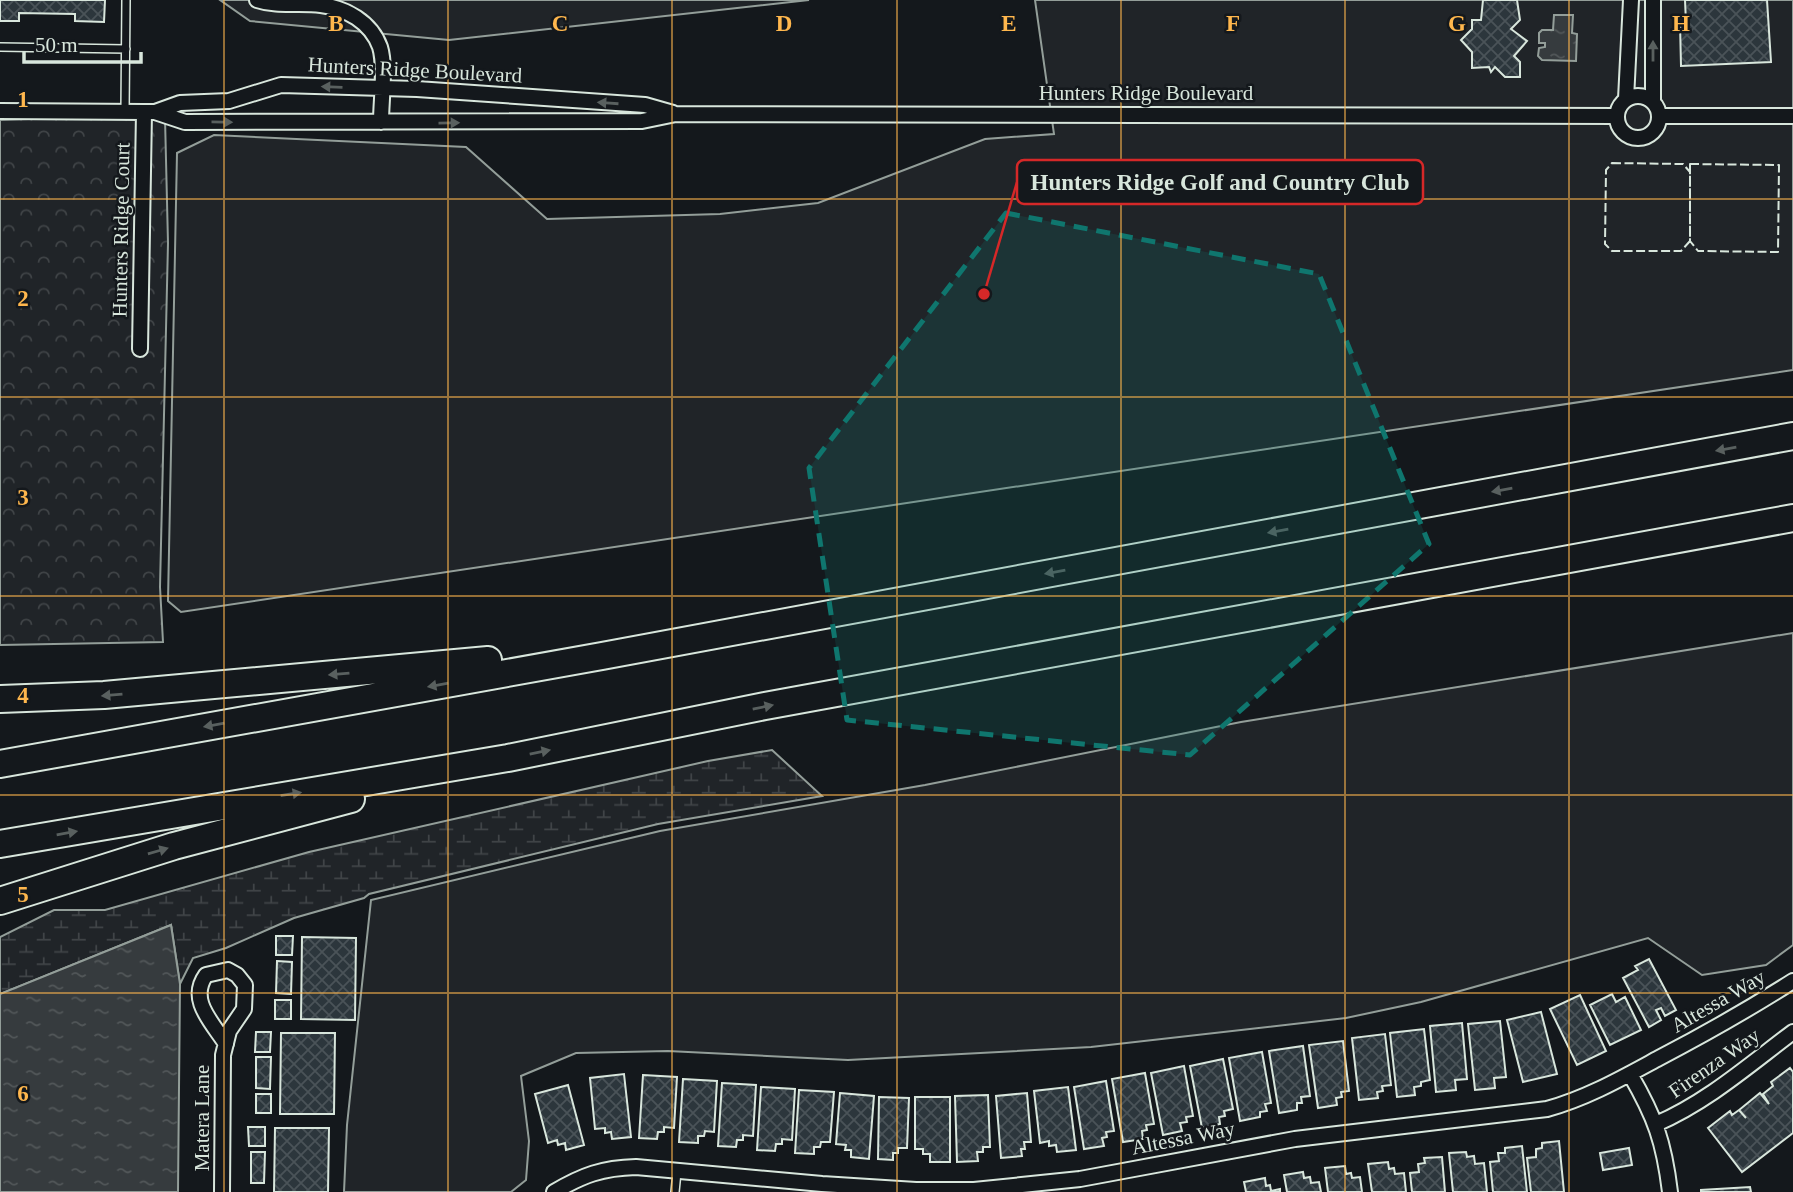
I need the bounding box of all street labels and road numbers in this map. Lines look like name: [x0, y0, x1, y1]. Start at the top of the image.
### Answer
street label: Hunters Ridge Boulevard: [307, 52, 523, 88]
street label: Hunters Ridge Boulevard: [1039, 81, 1254, 105]
street label: Hunters Ridge Court: [107, 142, 135, 318]
street label: Altessa Way: [1667, 964, 1770, 1038]
street label: Firenza Way: [1664, 1023, 1765, 1103]
street label: Matera Lane: [190, 1065, 214, 1171]
street label: Altessa Way: [1129, 1116, 1237, 1160]

